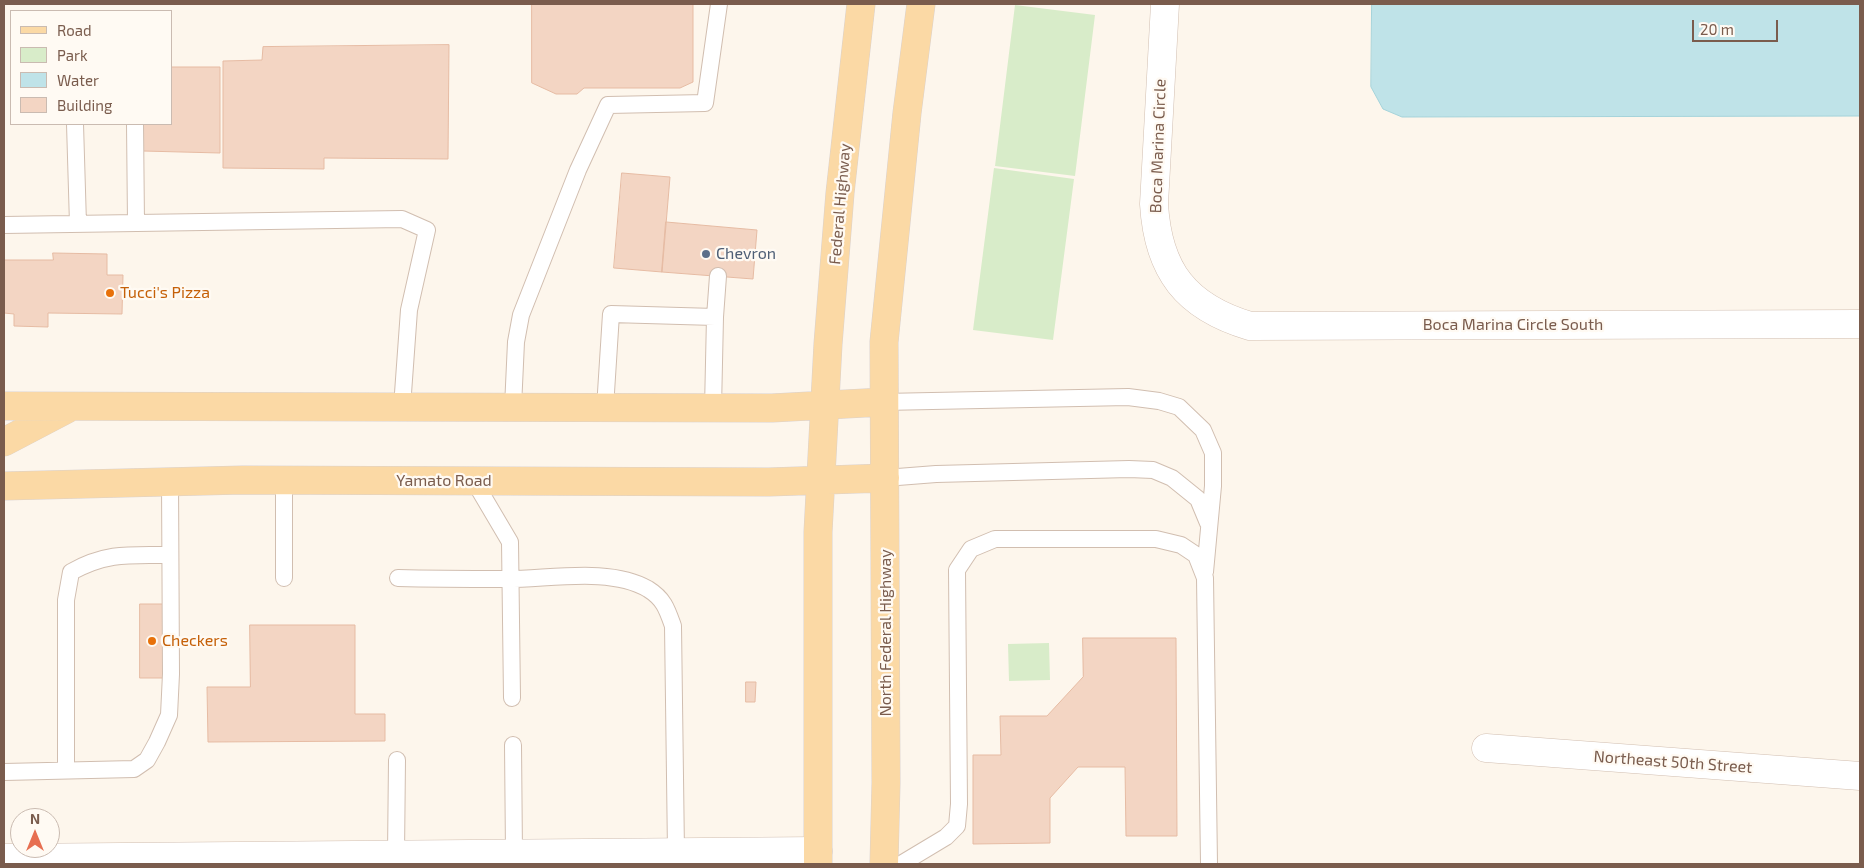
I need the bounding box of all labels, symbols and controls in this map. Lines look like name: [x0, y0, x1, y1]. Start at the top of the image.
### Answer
legend: [10, 10, 172, 125]
scale bar: [1694, 10, 1780, 42]
text: 20 m: [1700, 20, 1734, 38]
text: Road: [57, 21, 92, 39]
text: Park: [57, 46, 88, 64]
text: Water: [57, 71, 99, 89]
street label: Boca Marina Circle: [1146, 78, 1170, 214]
text: Building: [57, 96, 112, 114]
street label: Federal Highway: [825, 143, 855, 265]
place label: Chevron: [716, 244, 776, 264]
marker: Chevron: [700, 248, 712, 260]
place label: Tucci's Pizza: [120, 283, 210, 303]
marker: Tucci's Pizza: [104, 287, 116, 299]
street label: Boca Marina Circle South: [1423, 315, 1603, 335]
street label: Yamato Road: [396, 471, 492, 491]
street label: North Federal Highway: [876, 549, 896, 717]
place label: Checkers: [162, 631, 228, 651]
marker: Checkers: [146, 635, 158, 647]
street label: Northeast 50th Street: [1593, 747, 1753, 777]
north arrow: [10, 808, 60, 858]
text: N: [30, 810, 40, 827]

